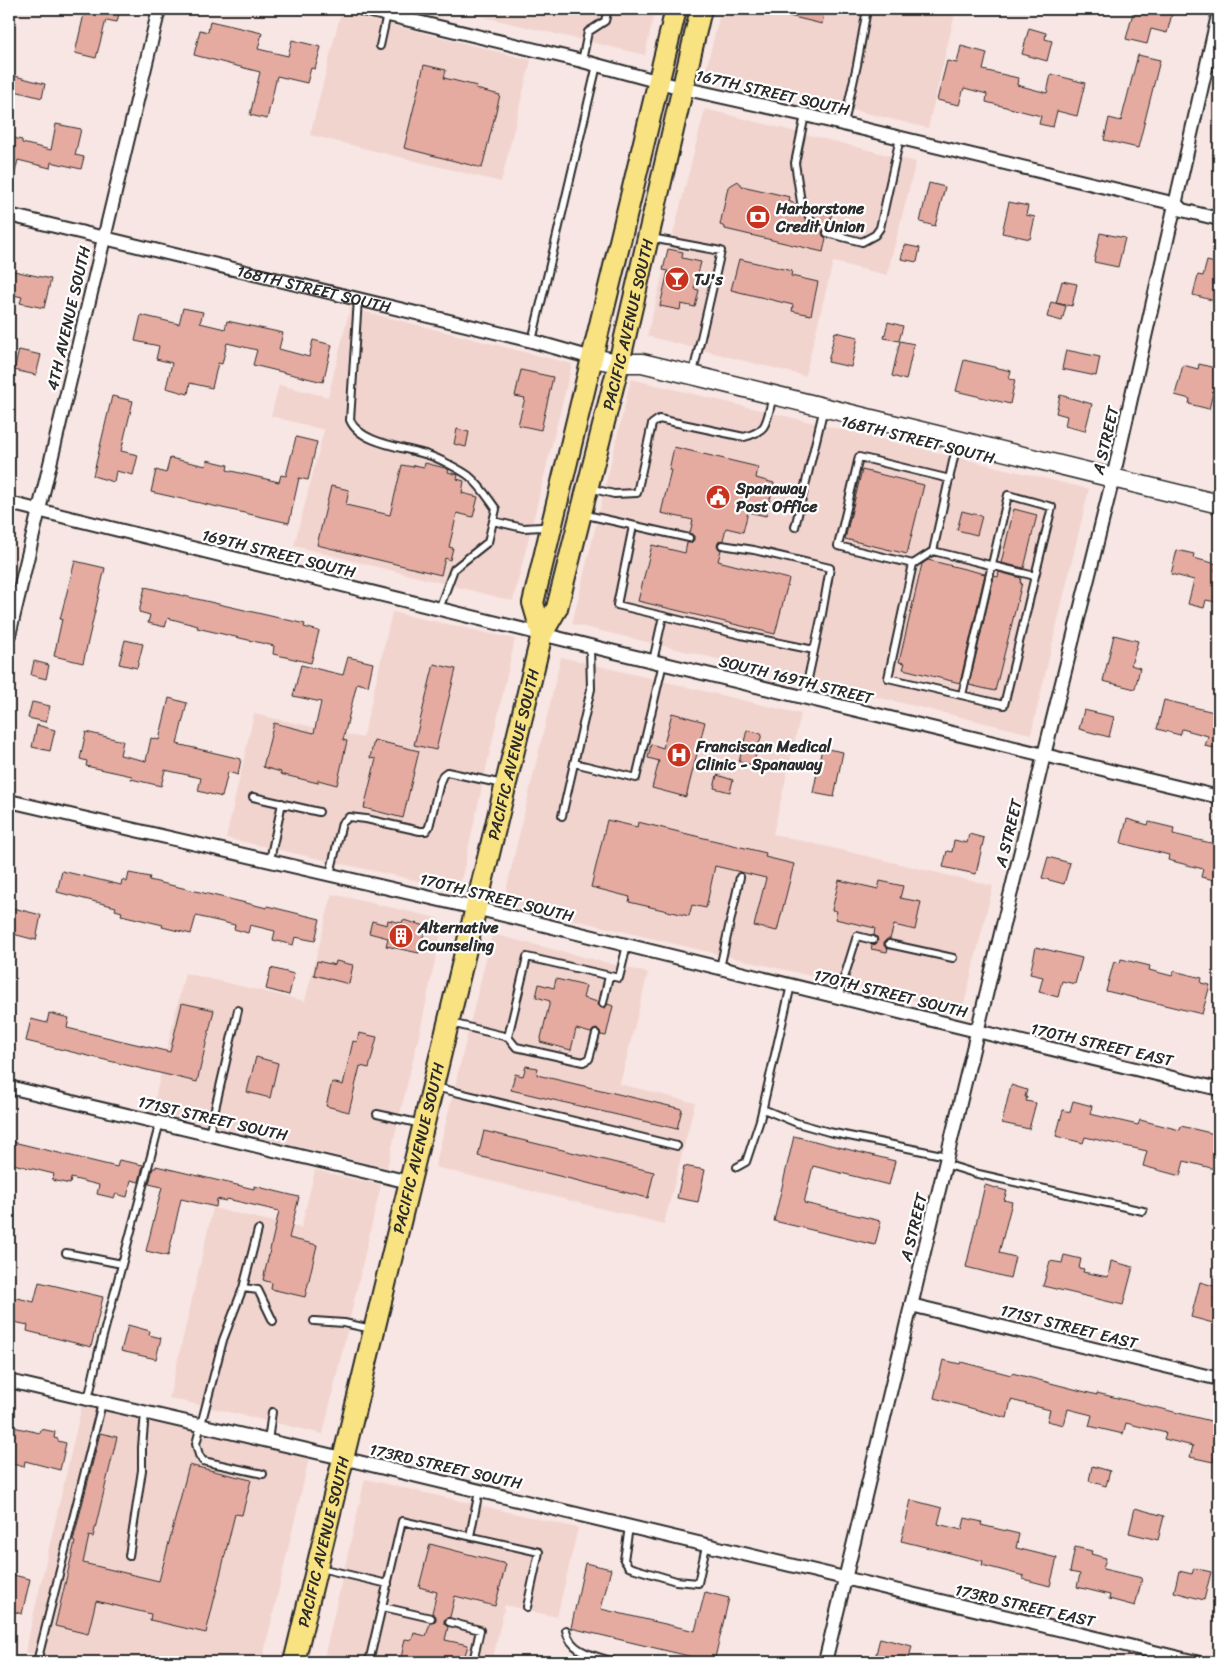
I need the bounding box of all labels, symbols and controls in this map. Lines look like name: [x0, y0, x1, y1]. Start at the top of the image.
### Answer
street label: 167TH STREET SOUTH: [693, 61, 853, 124]
place label: Harborstone Credit Union: [775, 194, 865, 241]
bank icon: Harborstone Credit Union: [745, 204, 771, 230]
street label: PACIFIC AVENUE SOUTH: [594, 236, 662, 413]
street label: 4TH AVENUE SOUTH: [38, 242, 99, 393]
street label: 168TH STREET SOUTH: [234, 256, 394, 322]
place label: TJ's: [694, 265, 723, 294]
bar icon: TJ's: [664, 266, 690, 292]
street label: A STREET: [1083, 402, 1128, 478]
street label: 168TH STREET SOUTH: [838, 406, 998, 473]
place label: Spanaway Post Office: [735, 474, 818, 521]
public building icon: Spanaway Post Office: [705, 484, 731, 510]
street label: 169TH STREET SOUTH: [199, 520, 359, 587]
street label: SOUTH 169TH STREET: [716, 646, 877, 713]
street label: PACIFIC AVENUE SOUTH: [479, 666, 548, 843]
place label: Franciscan Medical Clinic - Spanaway: [695, 732, 833, 779]
hospital icon: Franciscan Medical Clinic - Spanaway: [666, 742, 692, 768]
street label: A STREET: [986, 795, 1031, 871]
street label: 170TH STREET SOUTH: [417, 864, 577, 931]
place label: Alternative Counseling: [417, 913, 499, 960]
building icon: Alternative Counseling: [388, 923, 414, 949]
street label: 170TH STREET SOUTH: [811, 960, 971, 1027]
street label: 170TH STREET EAST: [1028, 1014, 1177, 1075]
street label: PACIFIC AVENUE SOUTH: [384, 1059, 453, 1236]
street label: 171ST STREET SOUTH: [135, 1087, 291, 1150]
street label: A STREET: [891, 1189, 936, 1265]
street label: 171ST STREET EAST: [997, 1295, 1142, 1358]
street label: 173RD STREET SOUTH: [367, 1435, 525, 1498]
street label: PACIFIC AVENUE SOUTH: [289, 1453, 358, 1630]
street label: 173RD STREET EAST: [952, 1575, 1099, 1636]

